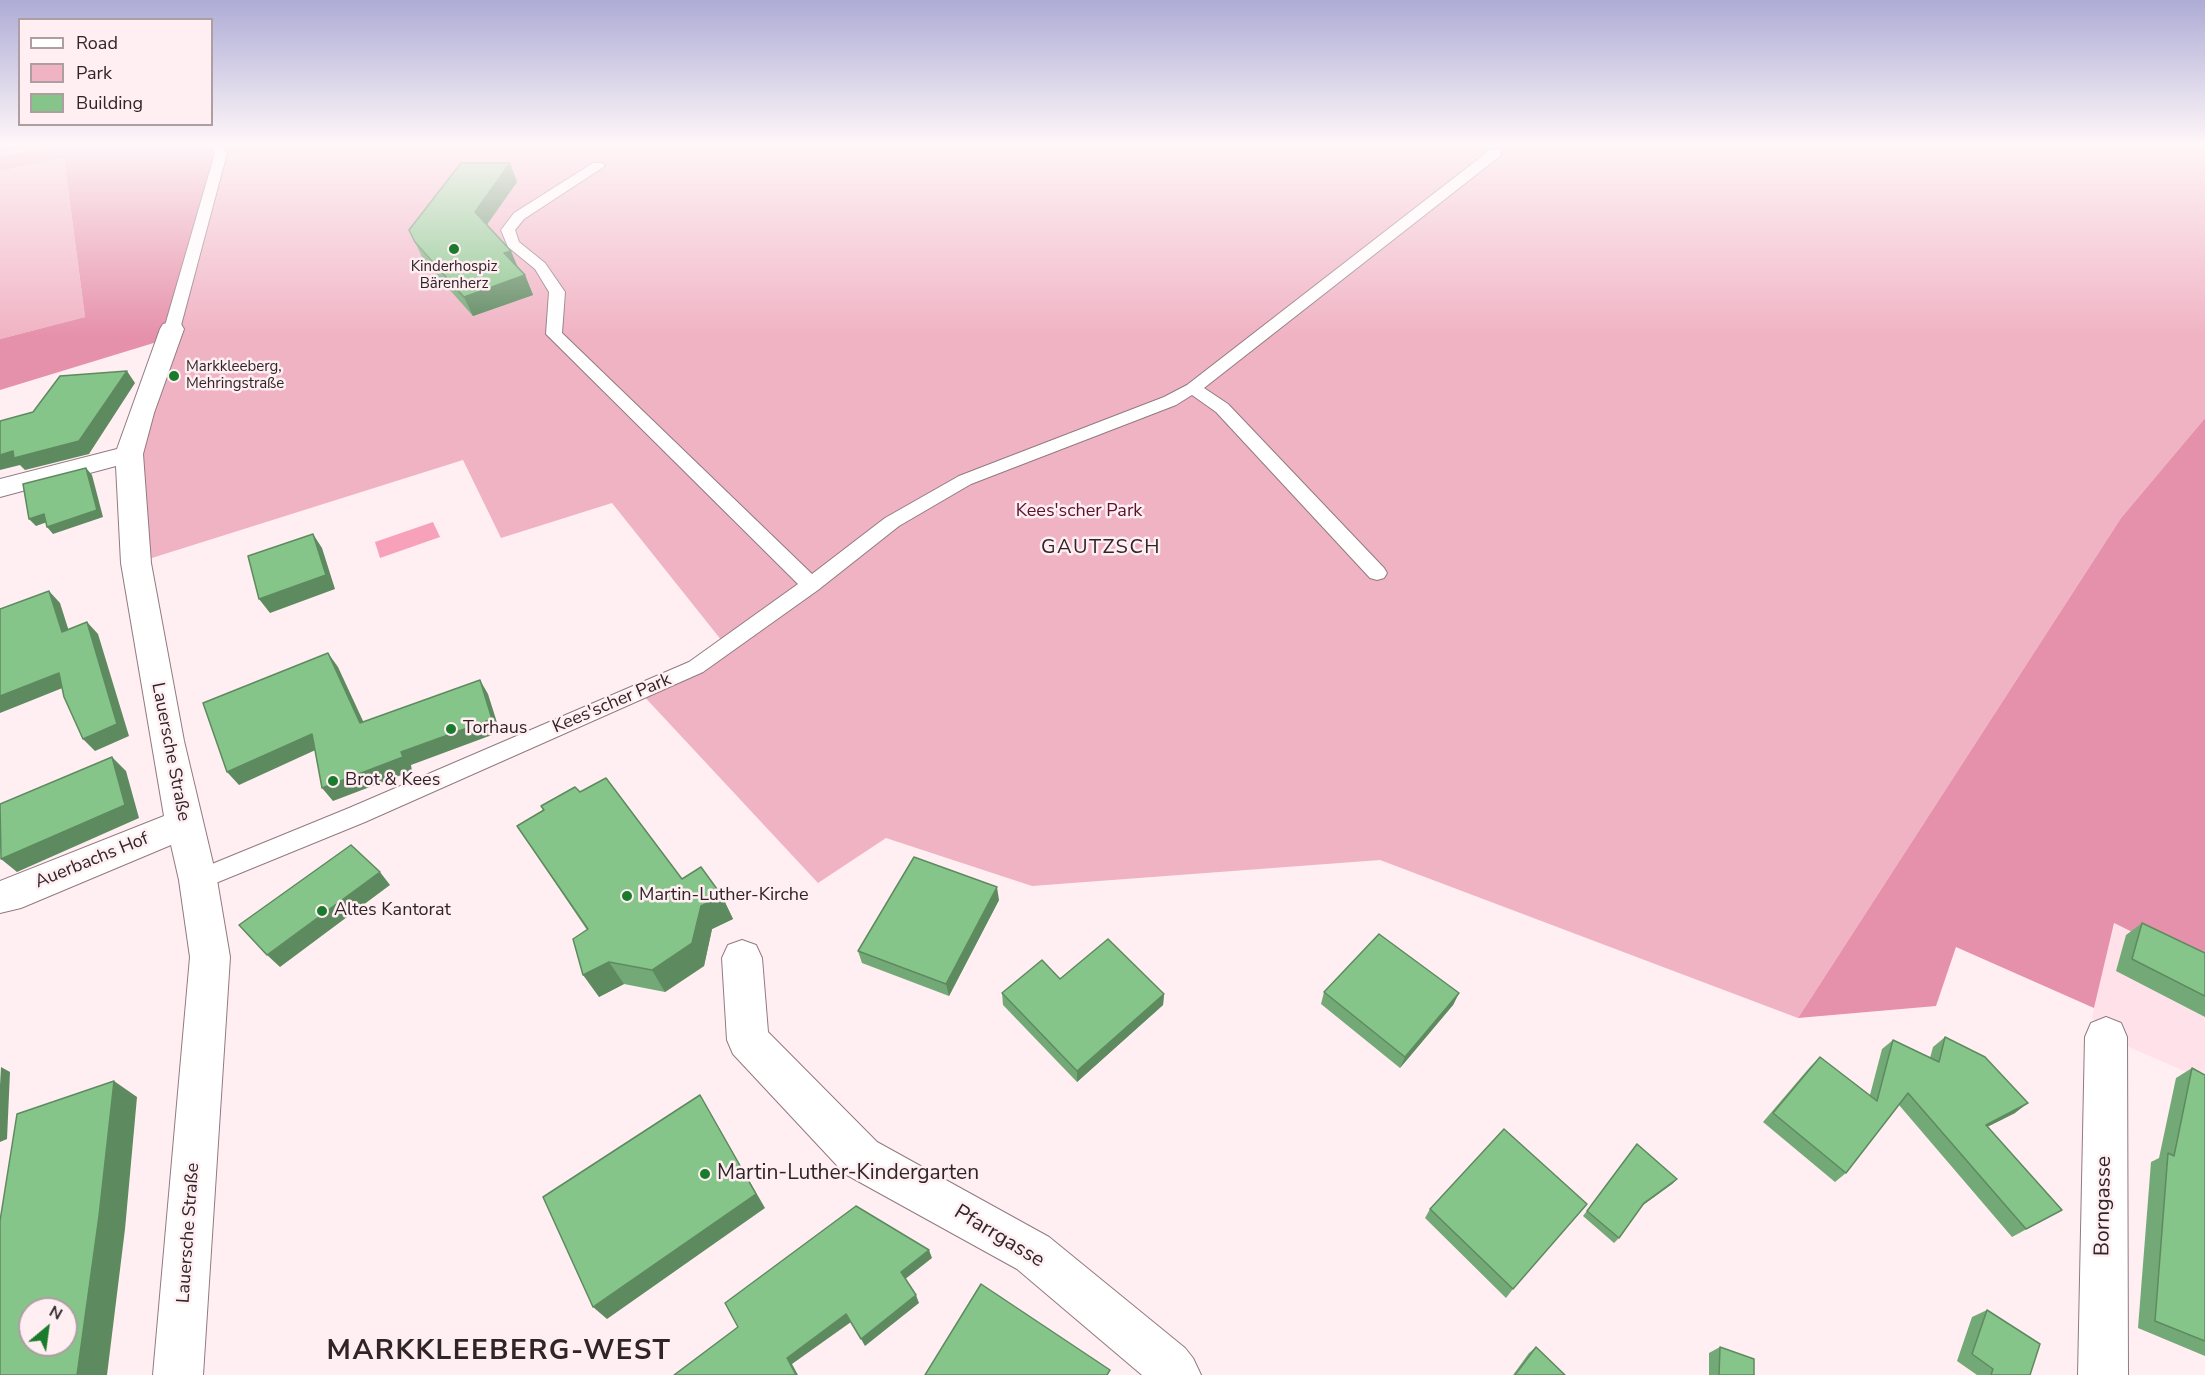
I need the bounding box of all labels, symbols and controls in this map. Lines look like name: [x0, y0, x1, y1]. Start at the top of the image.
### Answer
legend: [18, 18, 213, 126]
text: Road: [76, 31, 118, 55]
text: Park: [76, 61, 112, 85]
text: Building: [76, 91, 143, 115]
marker: Kinderhospiz Bärenherz: [447, 242, 461, 256]
place label: Kinderhospiz Bärenherz: [411, 258, 497, 293]
place label: Markkleeberg, Mehringstraße: [186, 358, 284, 393]
marker: Markkleeberg, Mehringstraße: [167, 369, 181, 383]
park label: Kees'scher Park: [1016, 501, 1142, 523]
district label: GAUTZSCH: [1041, 536, 1161, 560]
street label: Kees'scher Park: [549, 669, 675, 739]
street label: Lauersche Straße: [146, 681, 194, 823]
place label: Torhaus: [463, 718, 527, 740]
marker: Torhaus: [444, 722, 458, 736]
place label: Brot & Kees: [345, 770, 440, 792]
marker: Brot & Kees: [326, 774, 340, 788]
street label: Auerbachs Hof: [32, 828, 152, 894]
place label: Martin-Luther-Kirche: [639, 885, 809, 907]
marker: Martin-Luther-Kirche: [620, 889, 634, 903]
place label: Altes Kantorat: [334, 900, 451, 922]
marker: Altes Kantorat: [315, 904, 329, 918]
street label: Borngasse: [2091, 1156, 2117, 1256]
place label: Martin-Luther-Kindergarten: [717, 1161, 979, 1187]
street label: Lauersche Straße: [173, 1162, 205, 1304]
marker: Martin-Luther-Kindergarten: [698, 1167, 712, 1181]
street label: Pfarrgasse: [949, 1200, 1049, 1274]
north arrow: [18, 1297, 78, 1357]
text: N: [45, 1300, 66, 1326]
district label: MARKKLEEBERG-WEST: [327, 1335, 671, 1369]

